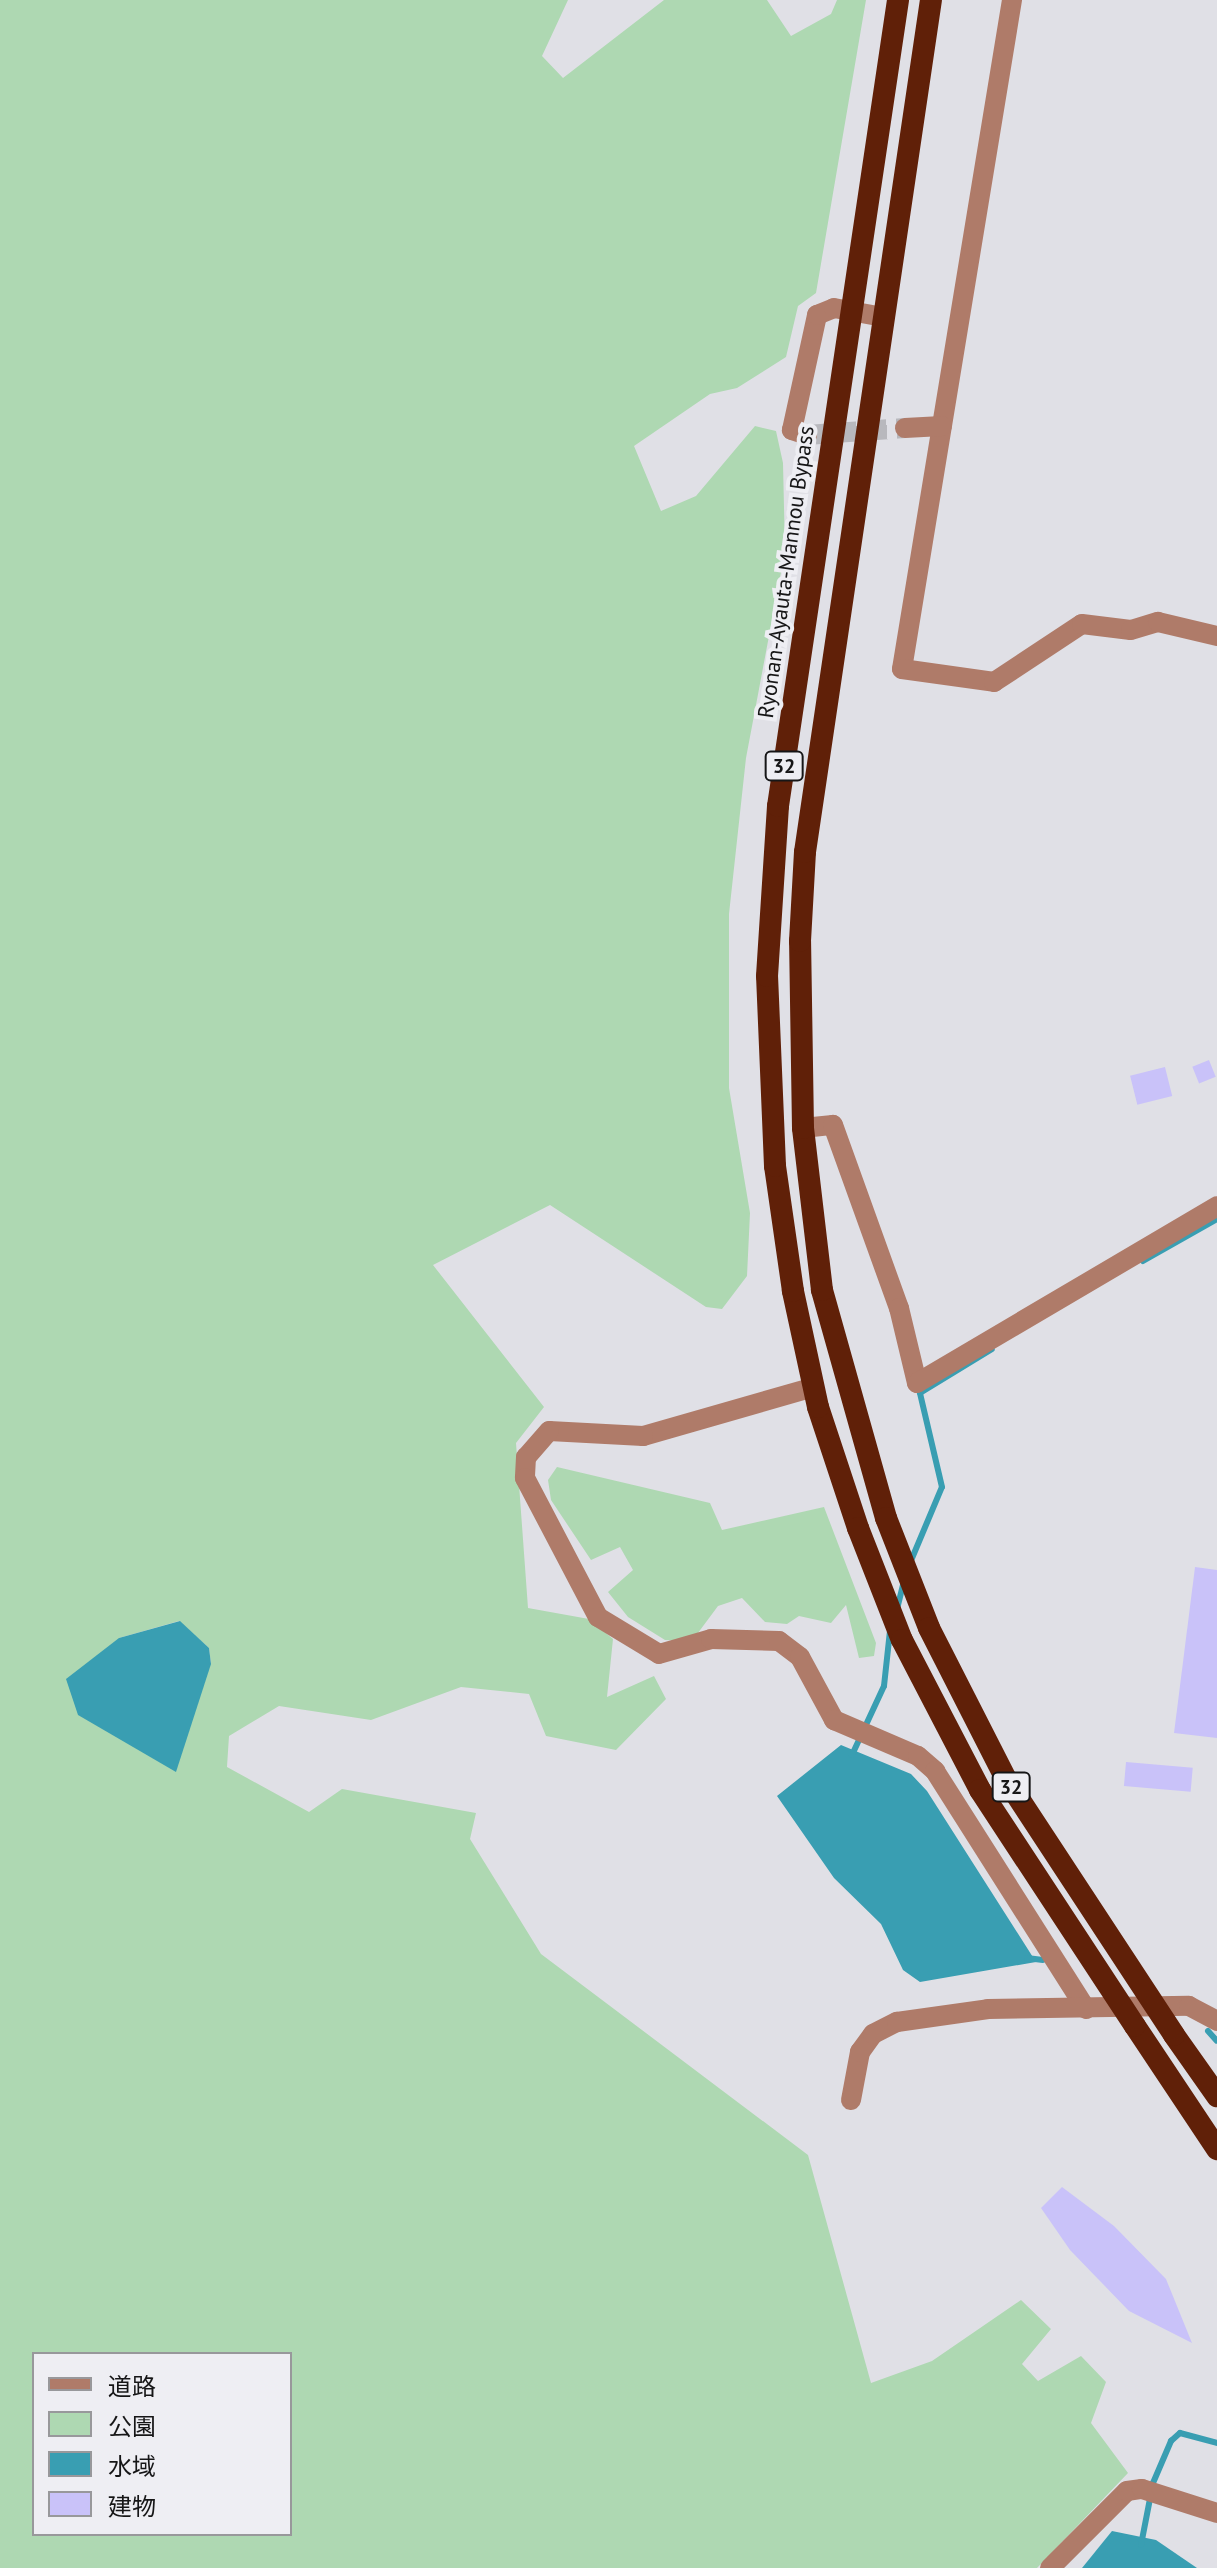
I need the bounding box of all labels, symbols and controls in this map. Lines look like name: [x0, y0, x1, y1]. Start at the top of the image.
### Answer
street label: Ryonan-Ayauta-Mannou Bypass: [752, 424, 820, 720]
road number: 32: [764, 750, 804, 782]
road number: 32: [991, 1771, 1031, 1803]
legend: [32, 2352, 292, 2536]
text: 道路: [108, 2371, 156, 2402]
text: 公園: [108, 2411, 156, 2442]
text: 水域: [108, 2451, 156, 2482]
text: 建物: [108, 2491, 156, 2522]

